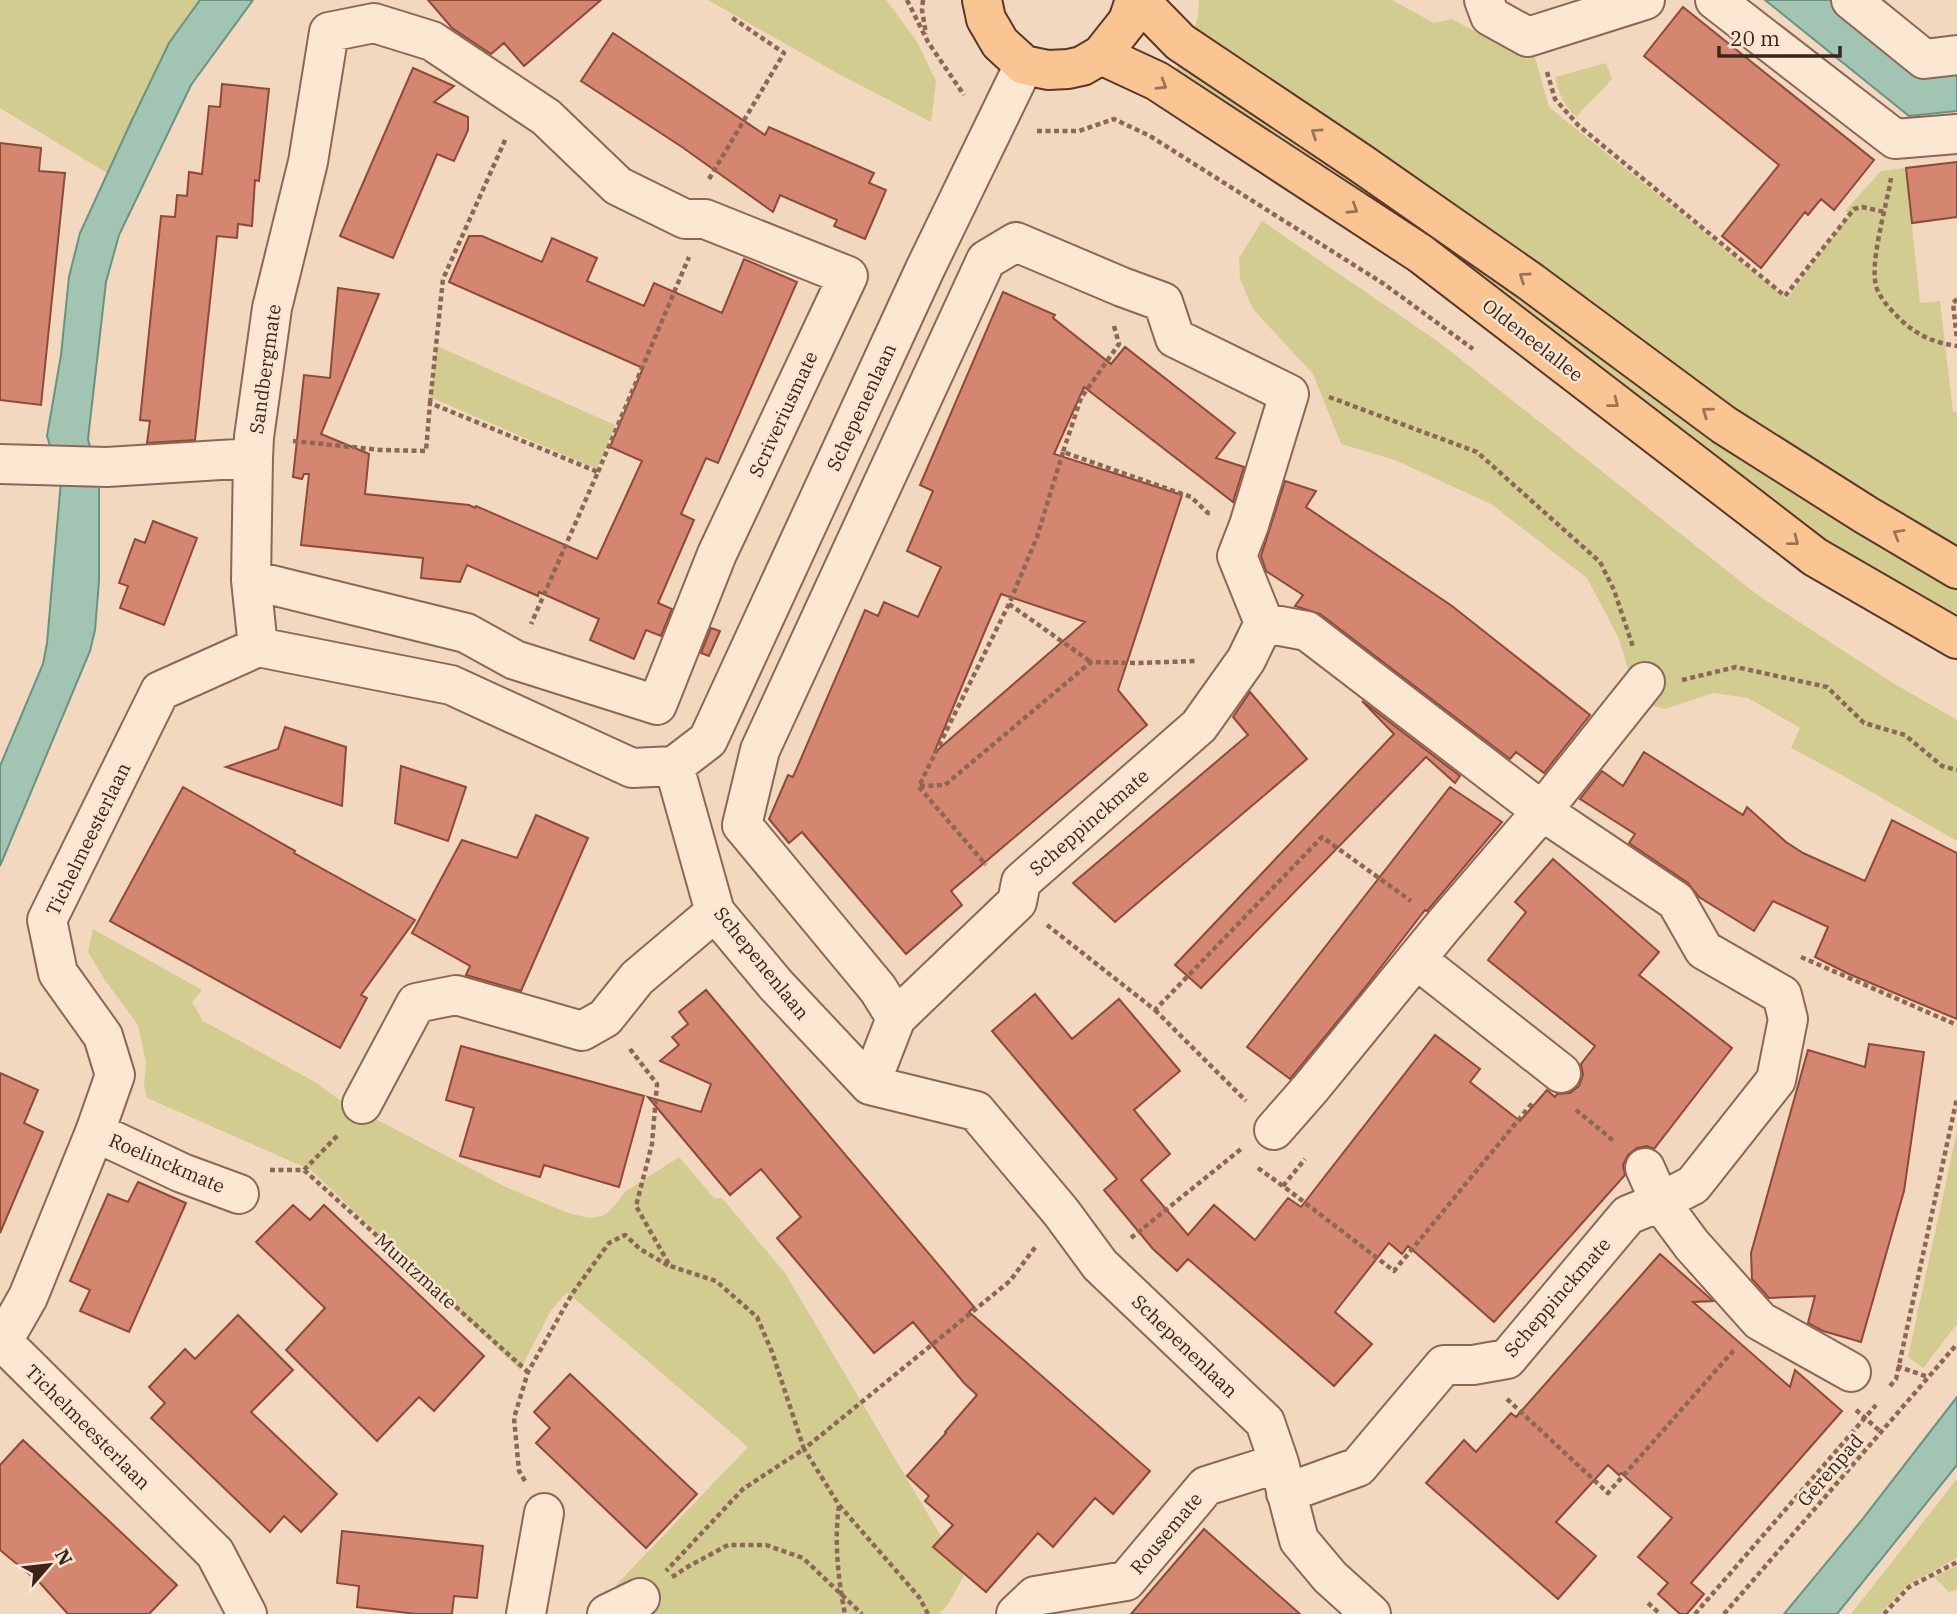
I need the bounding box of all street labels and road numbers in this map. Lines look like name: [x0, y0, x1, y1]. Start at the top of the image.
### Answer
street label: Oldeneelallee: [1478, 293, 1588, 387]
street label: Sandbergmate: [244, 303, 286, 435]
street label: Schepenenlaan: [821, 339, 901, 475]
street label: Scriveriusmate: [743, 347, 823, 481]
street label: Tichelmeesterlaan: [41, 758, 135, 920]
street label: Scheppinckmate: [1024, 764, 1154, 880]
street label: Schepenenlaan: [709, 902, 815, 1024]
street label: Roelinckmate: [105, 1128, 229, 1198]
street label: Muntzmate: [370, 1228, 462, 1314]
street label: Scheppinckmate: [1499, 1232, 1615, 1362]
street label: Schepenenlaan: [1127, 1289, 1243, 1403]
street label: Tichelmeesterlaan: [20, 1359, 156, 1495]
street label: Gerenpad: [1792, 1429, 1868, 1511]
street label: Rousemate: [1125, 1487, 1207, 1579]

